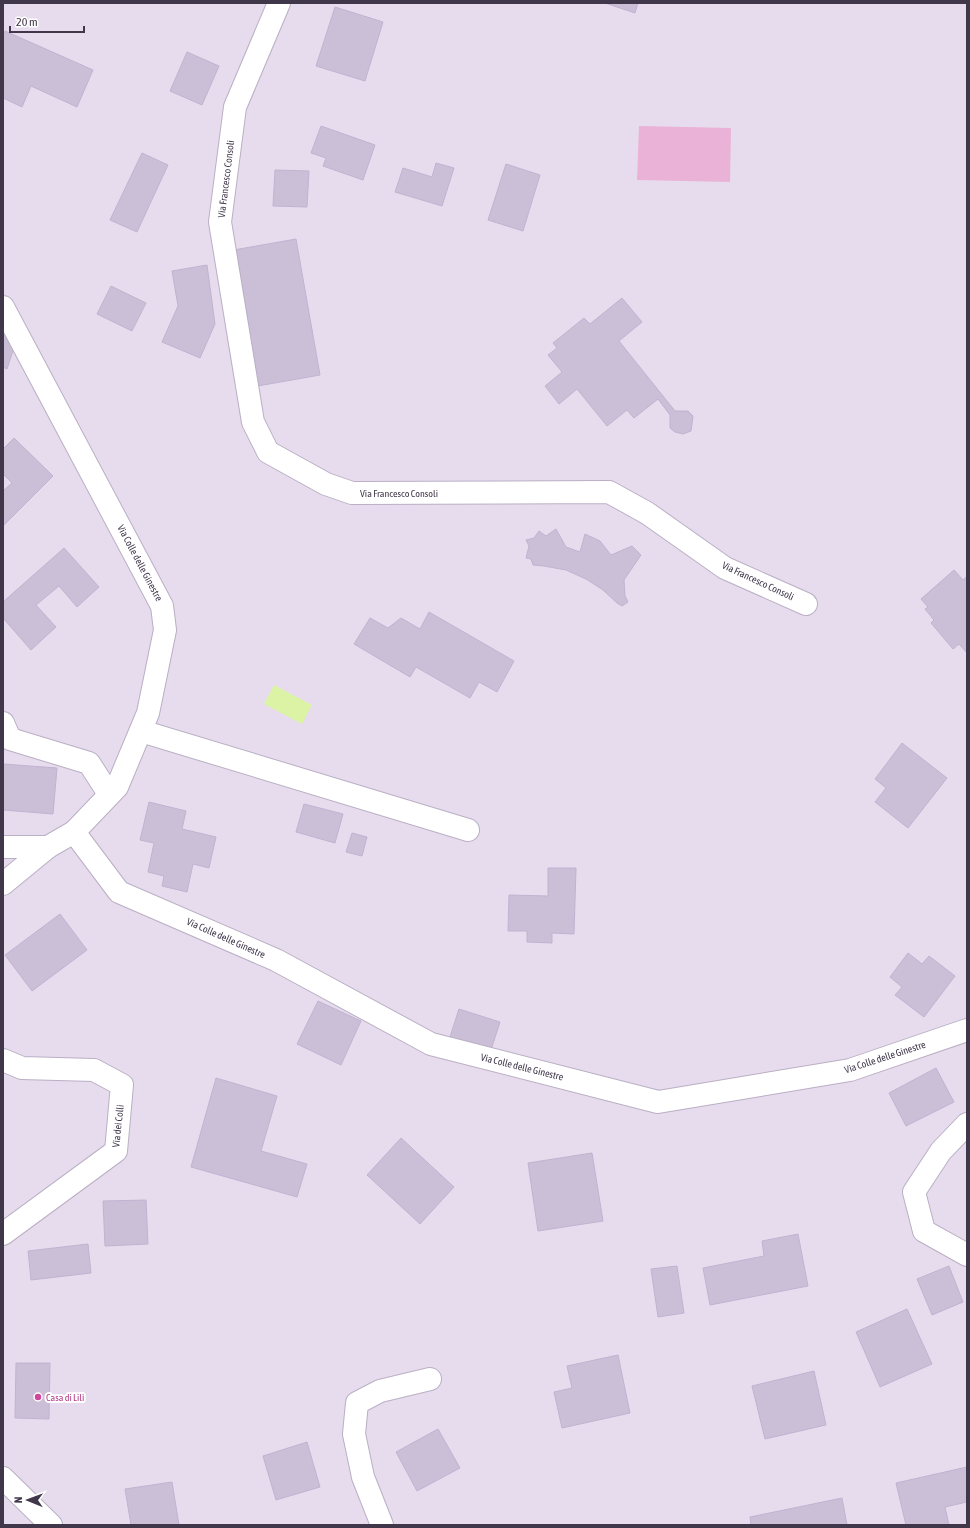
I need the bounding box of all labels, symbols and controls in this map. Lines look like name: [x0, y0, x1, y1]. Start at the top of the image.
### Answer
scale bar: [10, 8, 84, 34]
text: 20 m: [16, 15, 38, 29]
street label: Via Francesco Consoli: [216, 140, 236, 218]
street label: Via Francesco Consoli: [360, 488, 438, 499]
street label: Via Colle delle Ginestre: [115, 523, 165, 603]
street label: Via Francesco Consoli: [720, 560, 796, 602]
street label: Via Colle delle Ginestre: [185, 916, 267, 960]
street label: Via Colle delle Ginestre: [843, 1039, 927, 1075]
street label: Via Colle delle Ginestre: [480, 1051, 565, 1083]
street label: Via dei Colli: [110, 1104, 126, 1148]
marker: Casa di Lilì: [33, 1392, 43, 1402]
place label: Casa di Lilì: [46, 1392, 84, 1403]
north arrow: [8, 1480, 48, 1520]
text: N: [12, 1496, 24, 1503]

